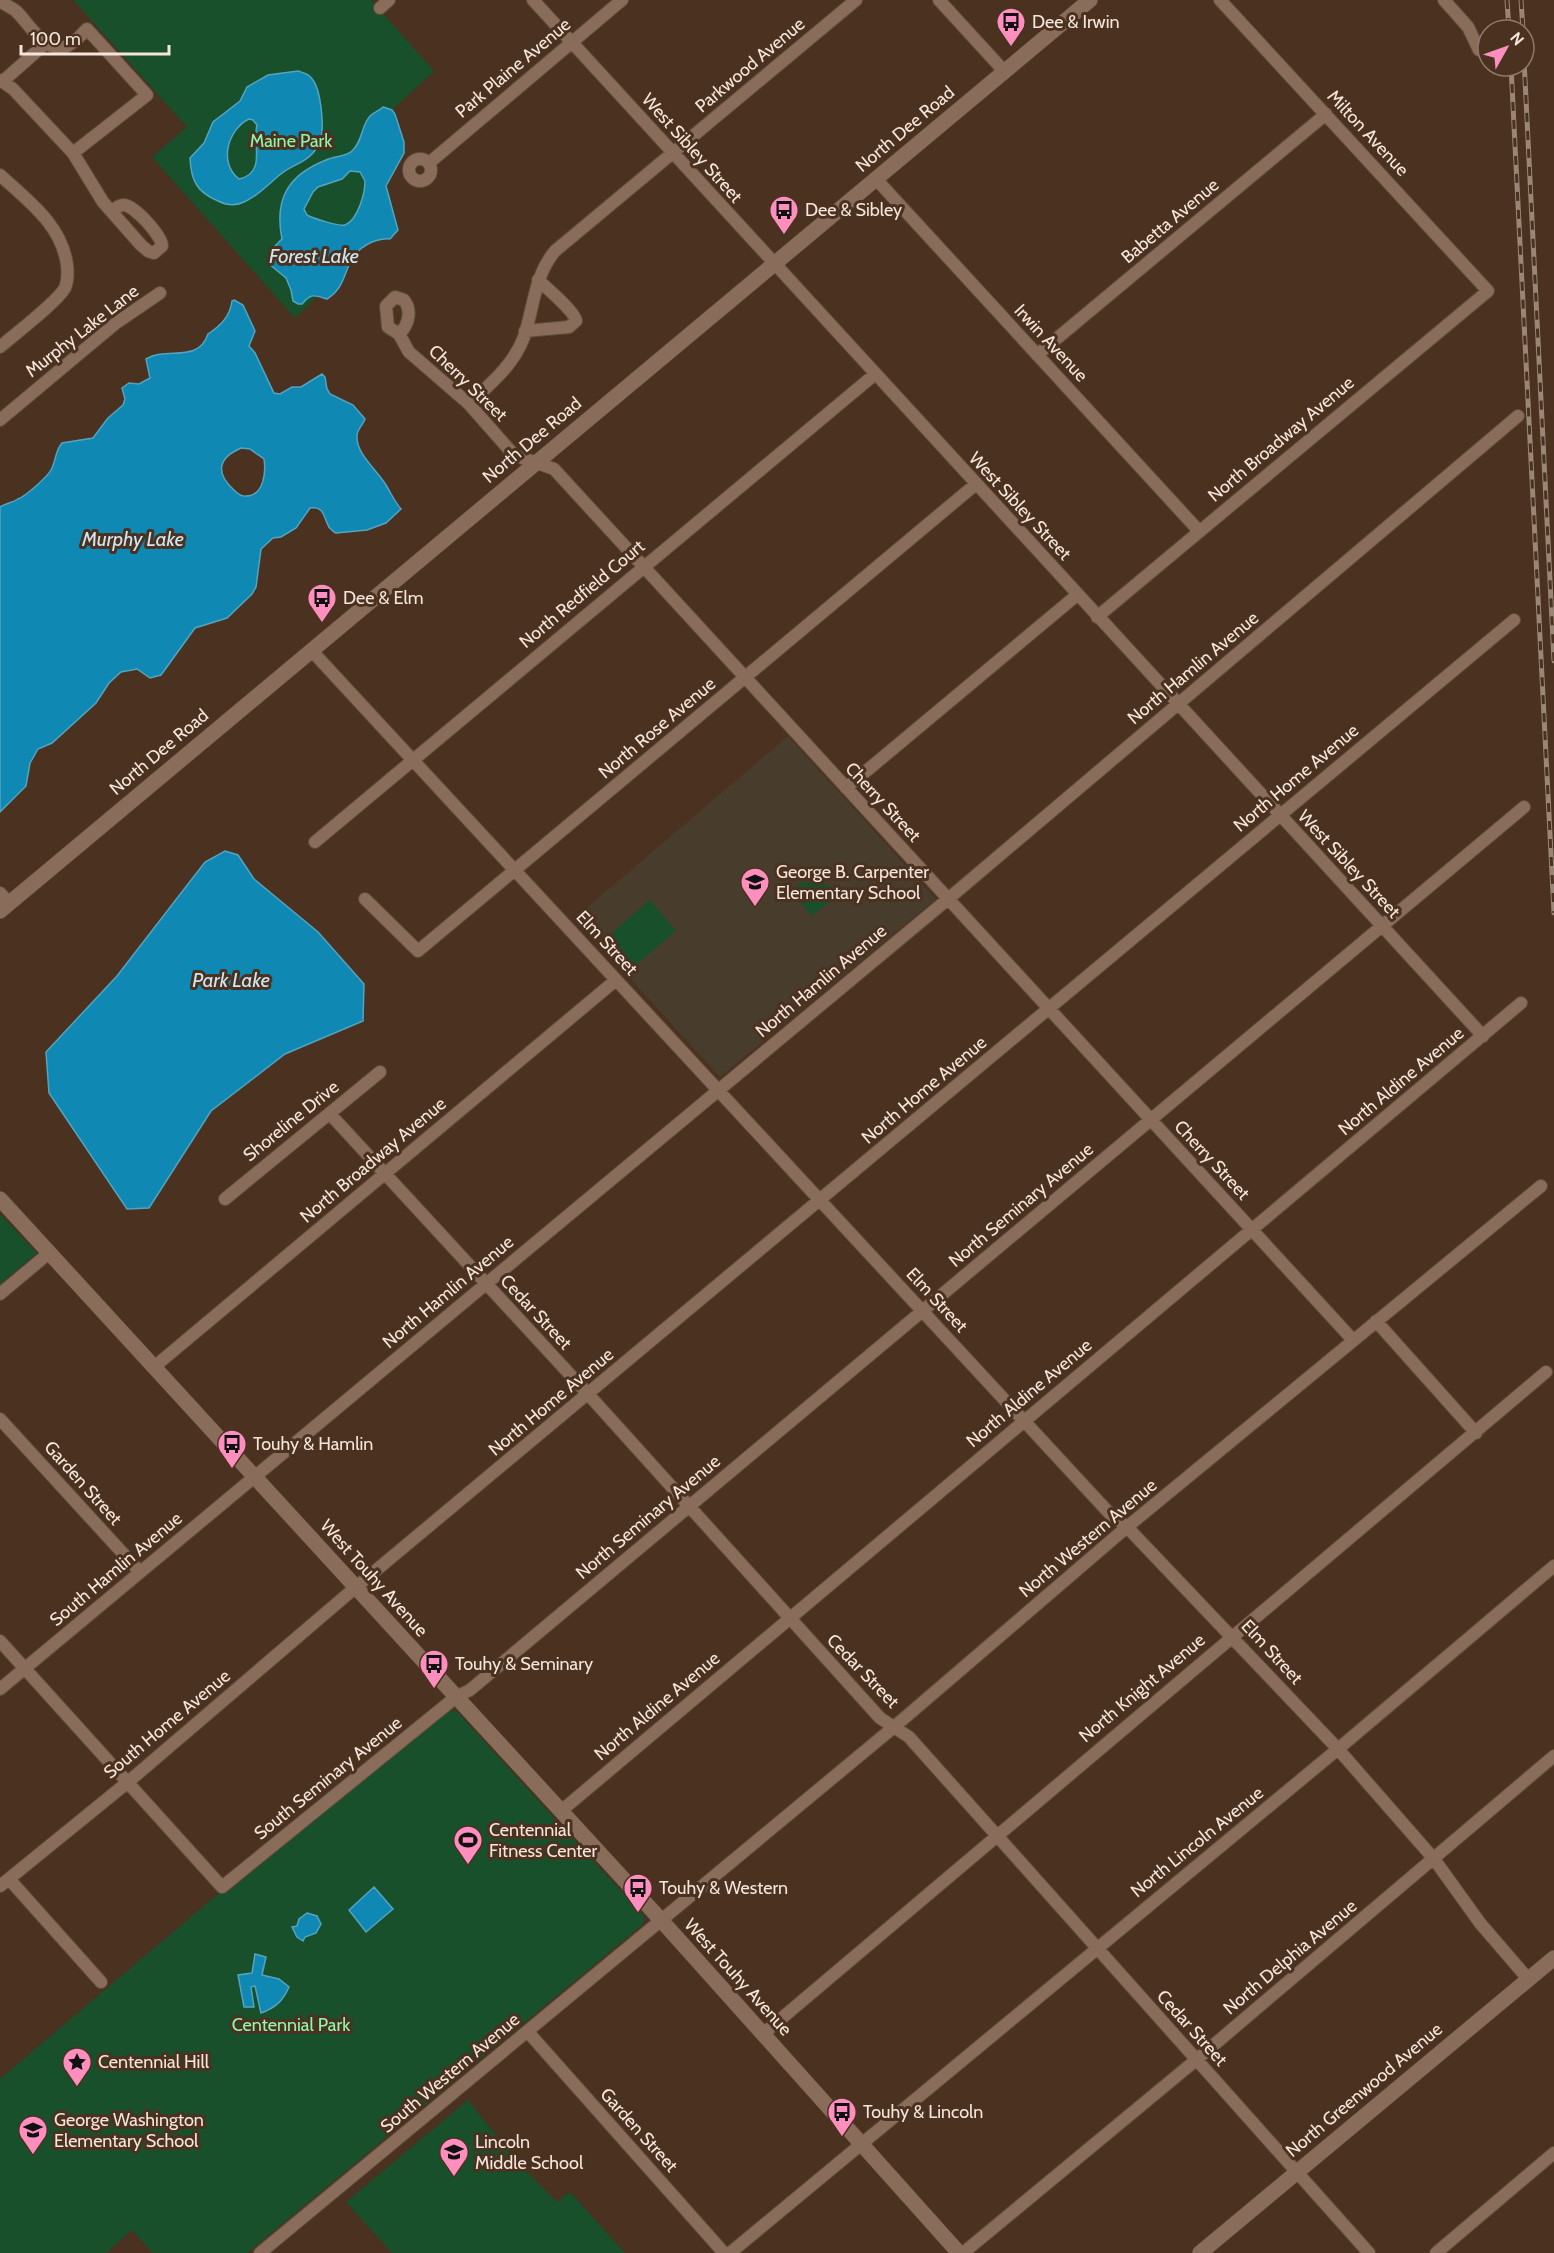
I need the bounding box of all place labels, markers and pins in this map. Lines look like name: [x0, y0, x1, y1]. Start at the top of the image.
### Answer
bus stop icon: Dee & Irwin: [995, 6, 1027, 48]
place label: Dee & Irwin: [1032, 11, 1120, 33]
bus stop icon: Dee & Sibley: [768, 194, 800, 236]
place label: Dee & Sibley: [805, 199, 902, 221]
bus stop icon: Dee & Elm: [306, 582, 338, 624]
place label: Dee & Elm: [343, 587, 424, 609]
place label: George B. Carpenter Elementary School: [776, 861, 929, 904]
school or university icon: George B. Carpenter Elementary School: [739, 866, 771, 908]
bus stop icon: Touhy & Hamlin: [216, 1428, 248, 1470]
place label: Touhy & Hamlin: [253, 1433, 373, 1455]
bus stop icon: Touhy & Seminary: [418, 1648, 450, 1690]
place label: Touhy & Seminary: [455, 1653, 593, 1675]
place label: Centennial Fitness Center: [489, 1819, 598, 1862]
sports icon: Centennial Fitness Center: [452, 1824, 484, 1866]
bus stop icon: Touhy & Western: [622, 1872, 654, 1914]
place label: Touhy & Western: [659, 1877, 788, 1899]
place icon: Centennial Hill: [61, 2046, 93, 2088]
place label: Centennial Hill: [98, 2051, 210, 2073]
bus stop icon: Touhy & Lincoln: [826, 2096, 858, 2138]
place label: Touhy & Lincoln: [863, 2101, 983, 2123]
place label: George Washington Elementary School: [54, 2109, 204, 2152]
school or university icon: George Washington Elementary School: [17, 2114, 49, 2156]
place label: Lincoln Middle School: [475, 2131, 584, 2174]
school or university icon: Lincoln Middle School: [438, 2136, 470, 2178]

